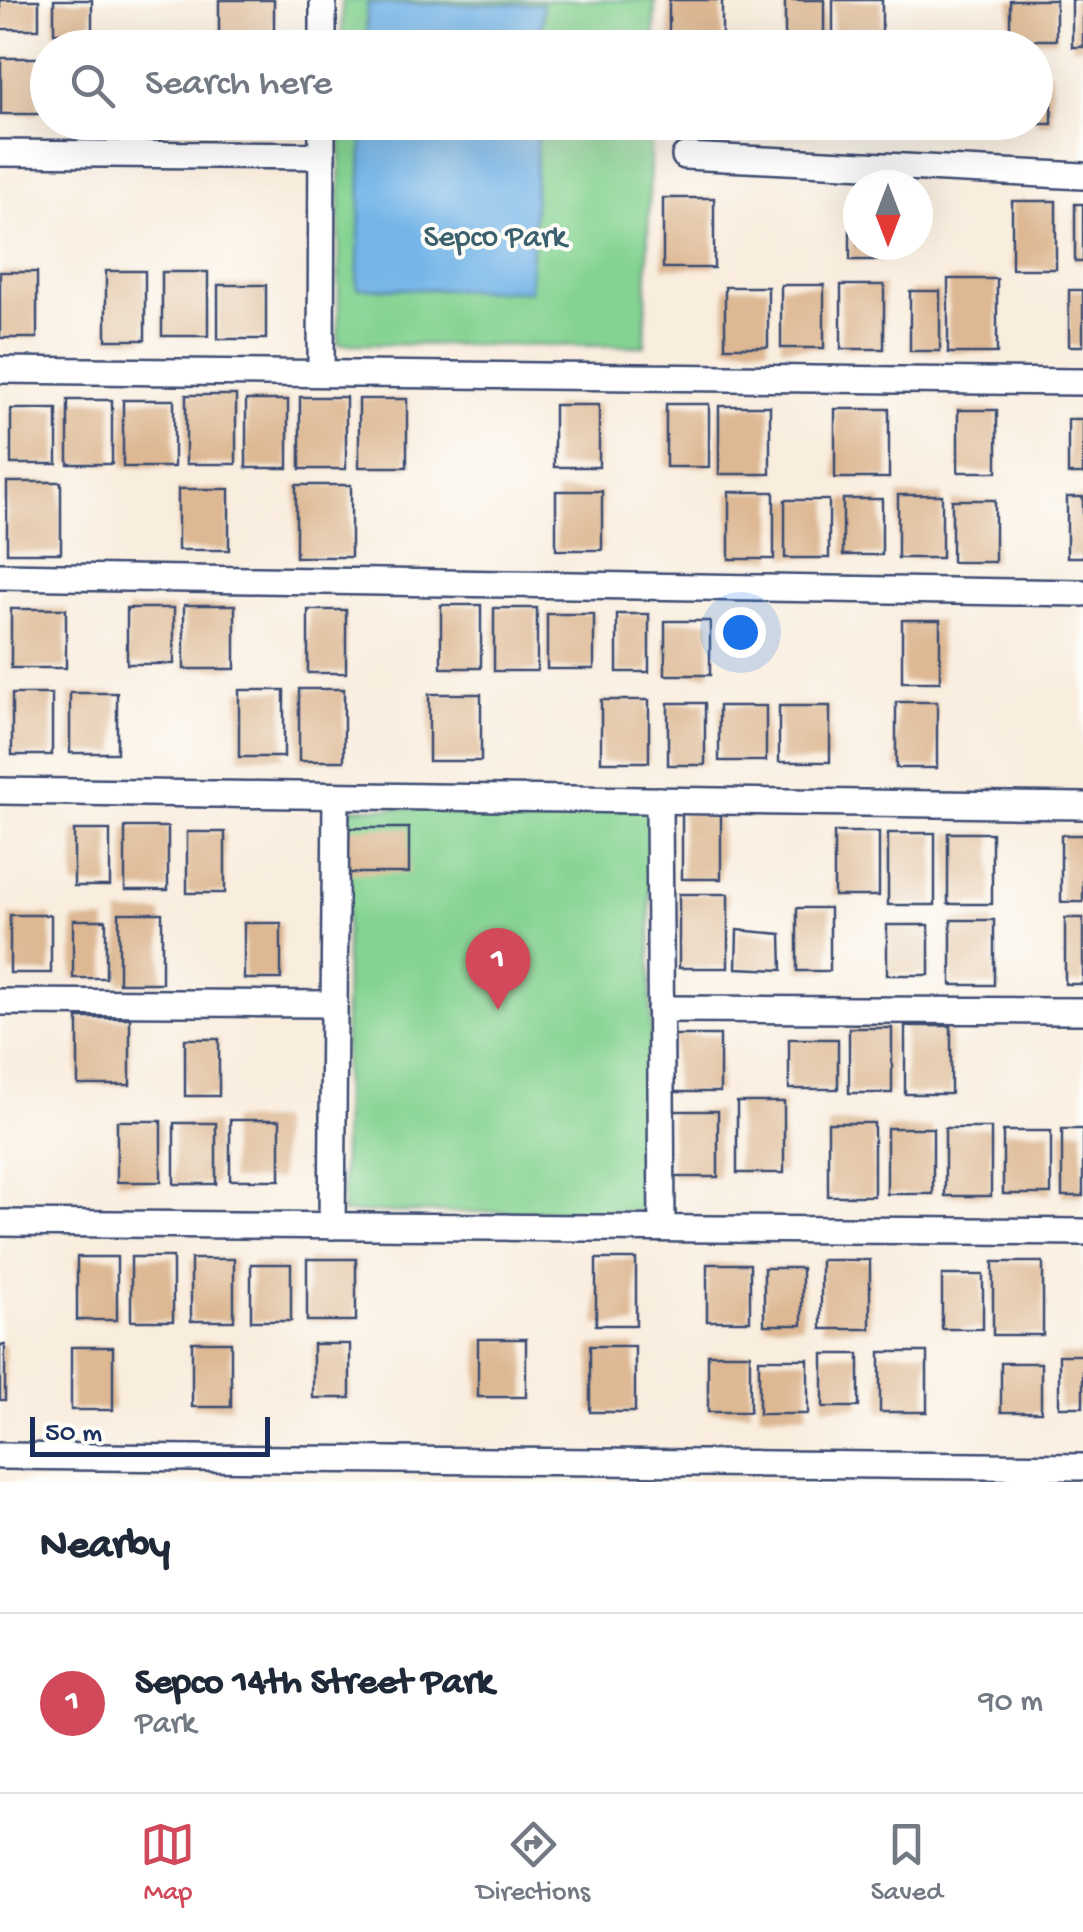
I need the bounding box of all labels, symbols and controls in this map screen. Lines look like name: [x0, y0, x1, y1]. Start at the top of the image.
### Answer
search box: [30, 30, 1053, 140]
icon: search: [65, 58, 120, 113]
text: Search here: [145, 63, 332, 107]
north arrow: [843, 170, 933, 260]
park label: Sepco Park: [423, 220, 569, 258]
your location: [715, 607, 766, 658]
pin: 1: [466, 928, 530, 1010]
scale bar: [30, 1412, 270, 1456]
text: 50 m: [45, 1418, 102, 1451]
text: Nearby: [40, 1523, 170, 1572]
text: Sepco 14th Street Park: [135, 1662, 494, 1706]
text: 1: [66, 1684, 79, 1722]
text: 90 m: [979, 1684, 1043, 1722]
text: Park: [135, 1706, 196, 1744]
tab: Map: [140, 1817, 195, 1910]
tab: Directions: [476, 1817, 590, 1910]
tab: Saved: [871, 1817, 943, 1910]

